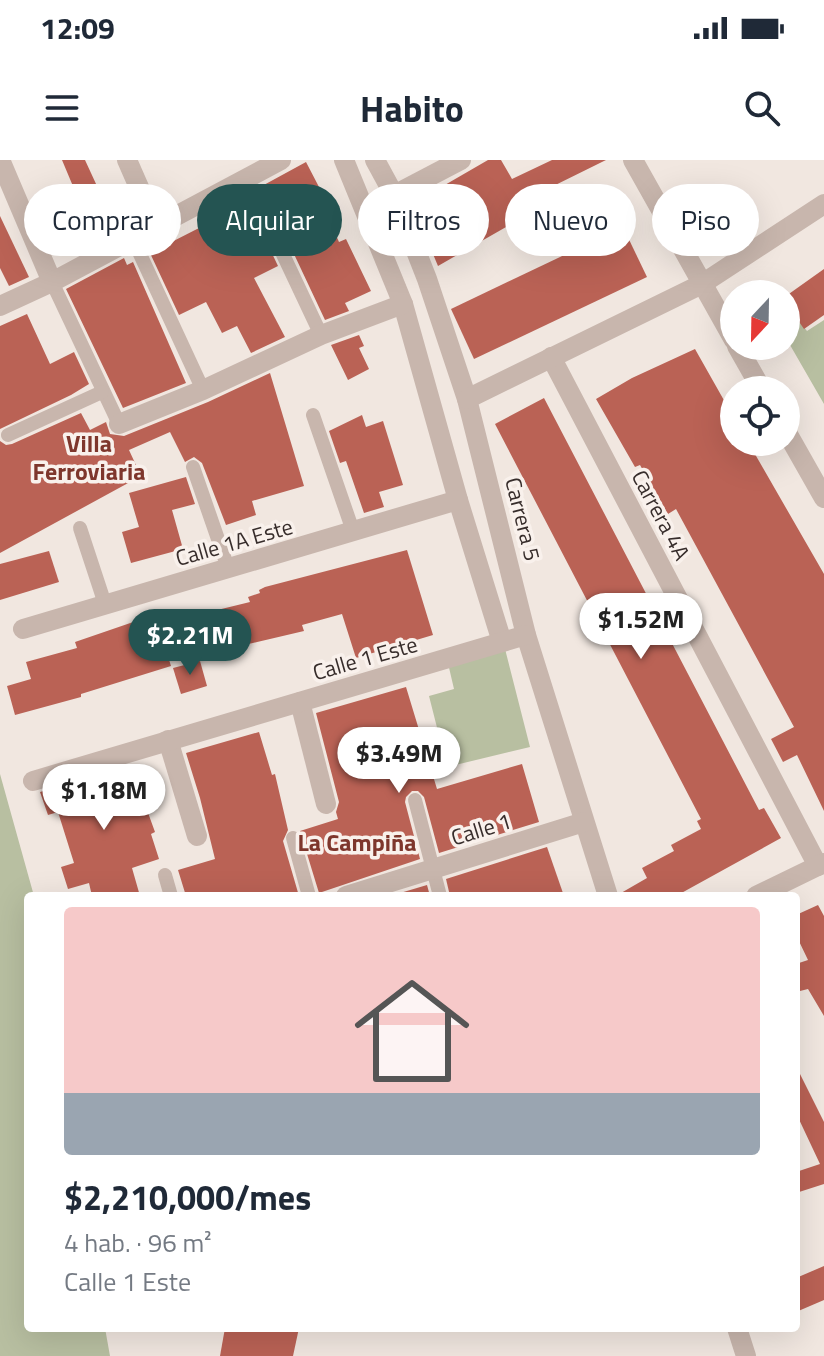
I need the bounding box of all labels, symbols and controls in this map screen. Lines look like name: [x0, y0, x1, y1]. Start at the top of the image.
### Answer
text: 12:09: [40, 5, 115, 51]
text: Habito: [360, 81, 464, 136]
icon: menu: [40, 86, 84, 130]
icon: search: [740, 86, 784, 130]
chip: Comprar: [24, 184, 181, 256]
chip: Alquilar: [197, 184, 342, 256]
chip: Filtros: [358, 184, 489, 256]
chip: Nuevo: [505, 184, 636, 256]
chip: Piso: [652, 184, 759, 256]
north arrow: [720, 280, 800, 360]
map controls: [720, 280, 800, 456]
button: locate: [720, 376, 800, 456]
district label: Villa Ferroviaria: [33, 425, 145, 489]
street label: Carrera 4A: [623, 464, 699, 566]
street label: Carrera 5: [496, 474, 550, 564]
street label: Calle 1A Este: [171, 509, 297, 575]
pin: $1.52M: [576, 593, 706, 661]
text: $1.52M: [597, 599, 685, 638]
pin: $2.21M: [125, 609, 255, 677]
text: $2.21M: [146, 615, 234, 654]
street label: Calle 1 Este: [309, 627, 421, 689]
pin: $3.49M: [334, 727, 464, 795]
text: $3.49M: [355, 733, 443, 772]
pin: $1.18M: [39, 764, 169, 832]
text: $1.18M: [60, 770, 148, 809]
street label: Calle 1: [447, 804, 515, 854]
district label: La Campiña: [297, 824, 417, 860]
icon: home: [340, 959, 484, 1103]
text: $2,210,000/mes: [64, 1171, 311, 1223]
text: 4 hab. · 96 m²: [64, 1223, 212, 1262]
text: Calle 1 Este: [64, 1262, 191, 1301]

